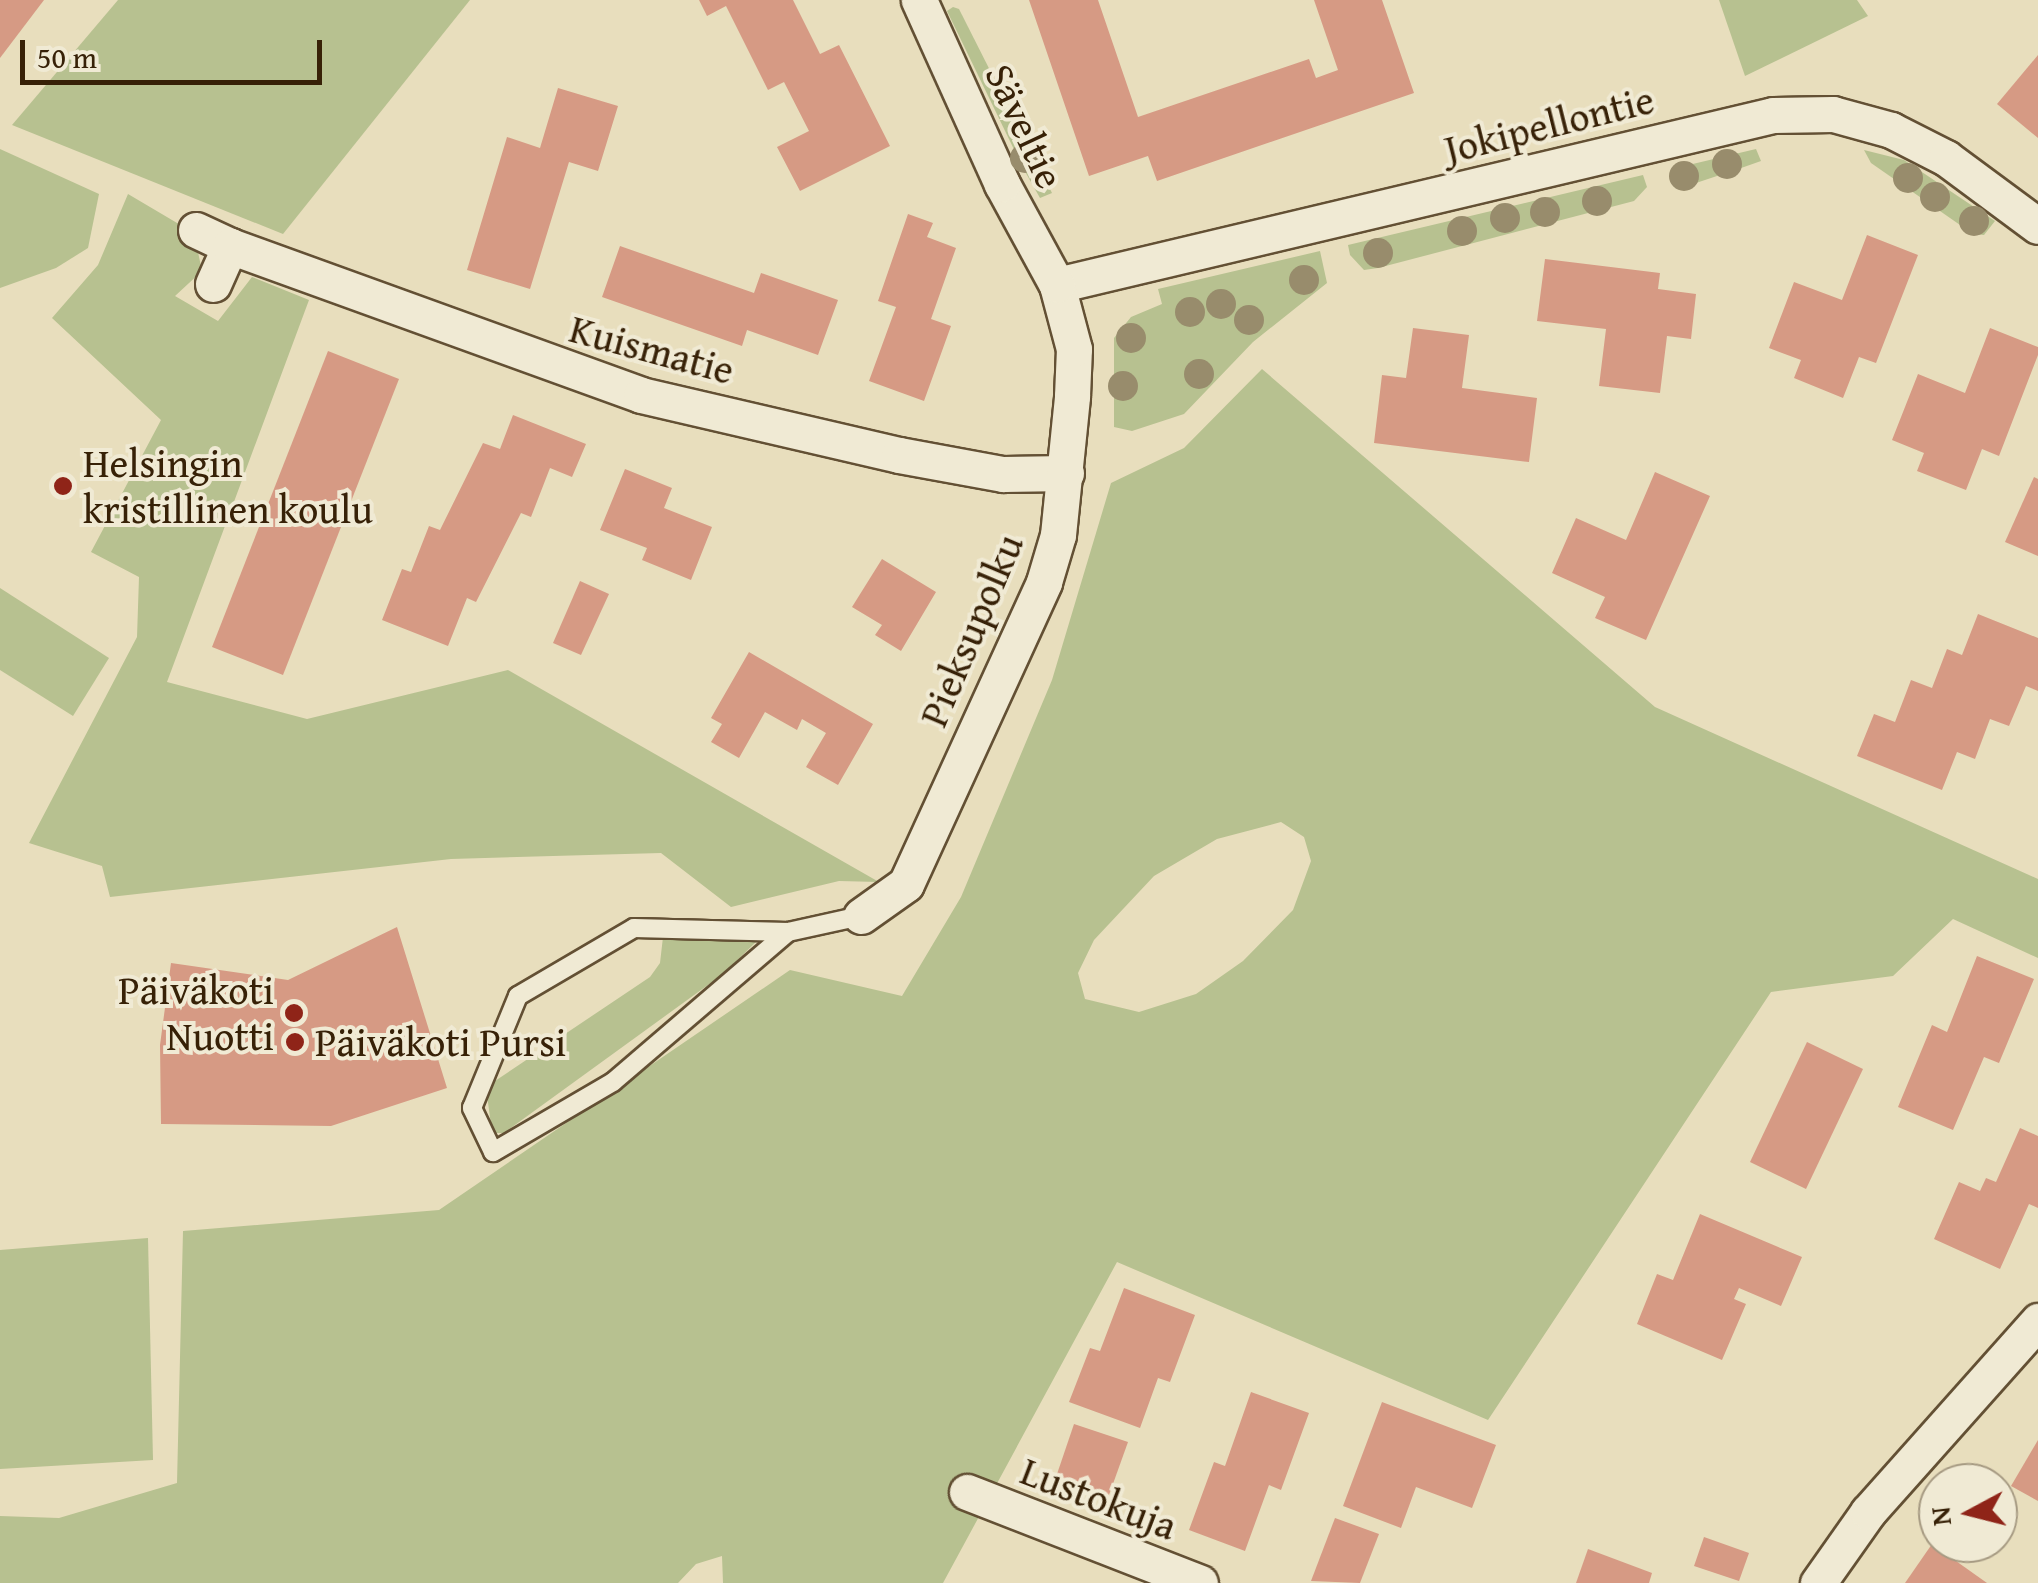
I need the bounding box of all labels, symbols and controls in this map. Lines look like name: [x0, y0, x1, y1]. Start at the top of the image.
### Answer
scale bar: [25, 20, 328, 82]
text: 50 m: [37, 35, 97, 79]
street label: Säveltie: [975, 56, 1075, 196]
street label: Jokipellontie: [1439, 75, 1659, 173]
street label: Kuismatie: [565, 304, 739, 394]
place label: Helsingin kristillinen koulu: [83, 439, 373, 533]
marker: Helsingin kristillinen koulu: [52, 475, 74, 497]
street label: Pieksupolku: [909, 526, 1033, 734]
place label: Päiväkoti Nuotti: [118, 966, 274, 1060]
marker: Päiväkoti Nuotti: [283, 1002, 305, 1024]
place label: Päiväkoti Pursi: [315, 1018, 566, 1066]
marker: Päiväkoti Pursi: [284, 1031, 306, 1053]
street label: Lustokuja: [1014, 1446, 1184, 1550]
north arrow: [1918, 1463, 2018, 1563]
text: N: [1918, 1505, 1961, 1528]

